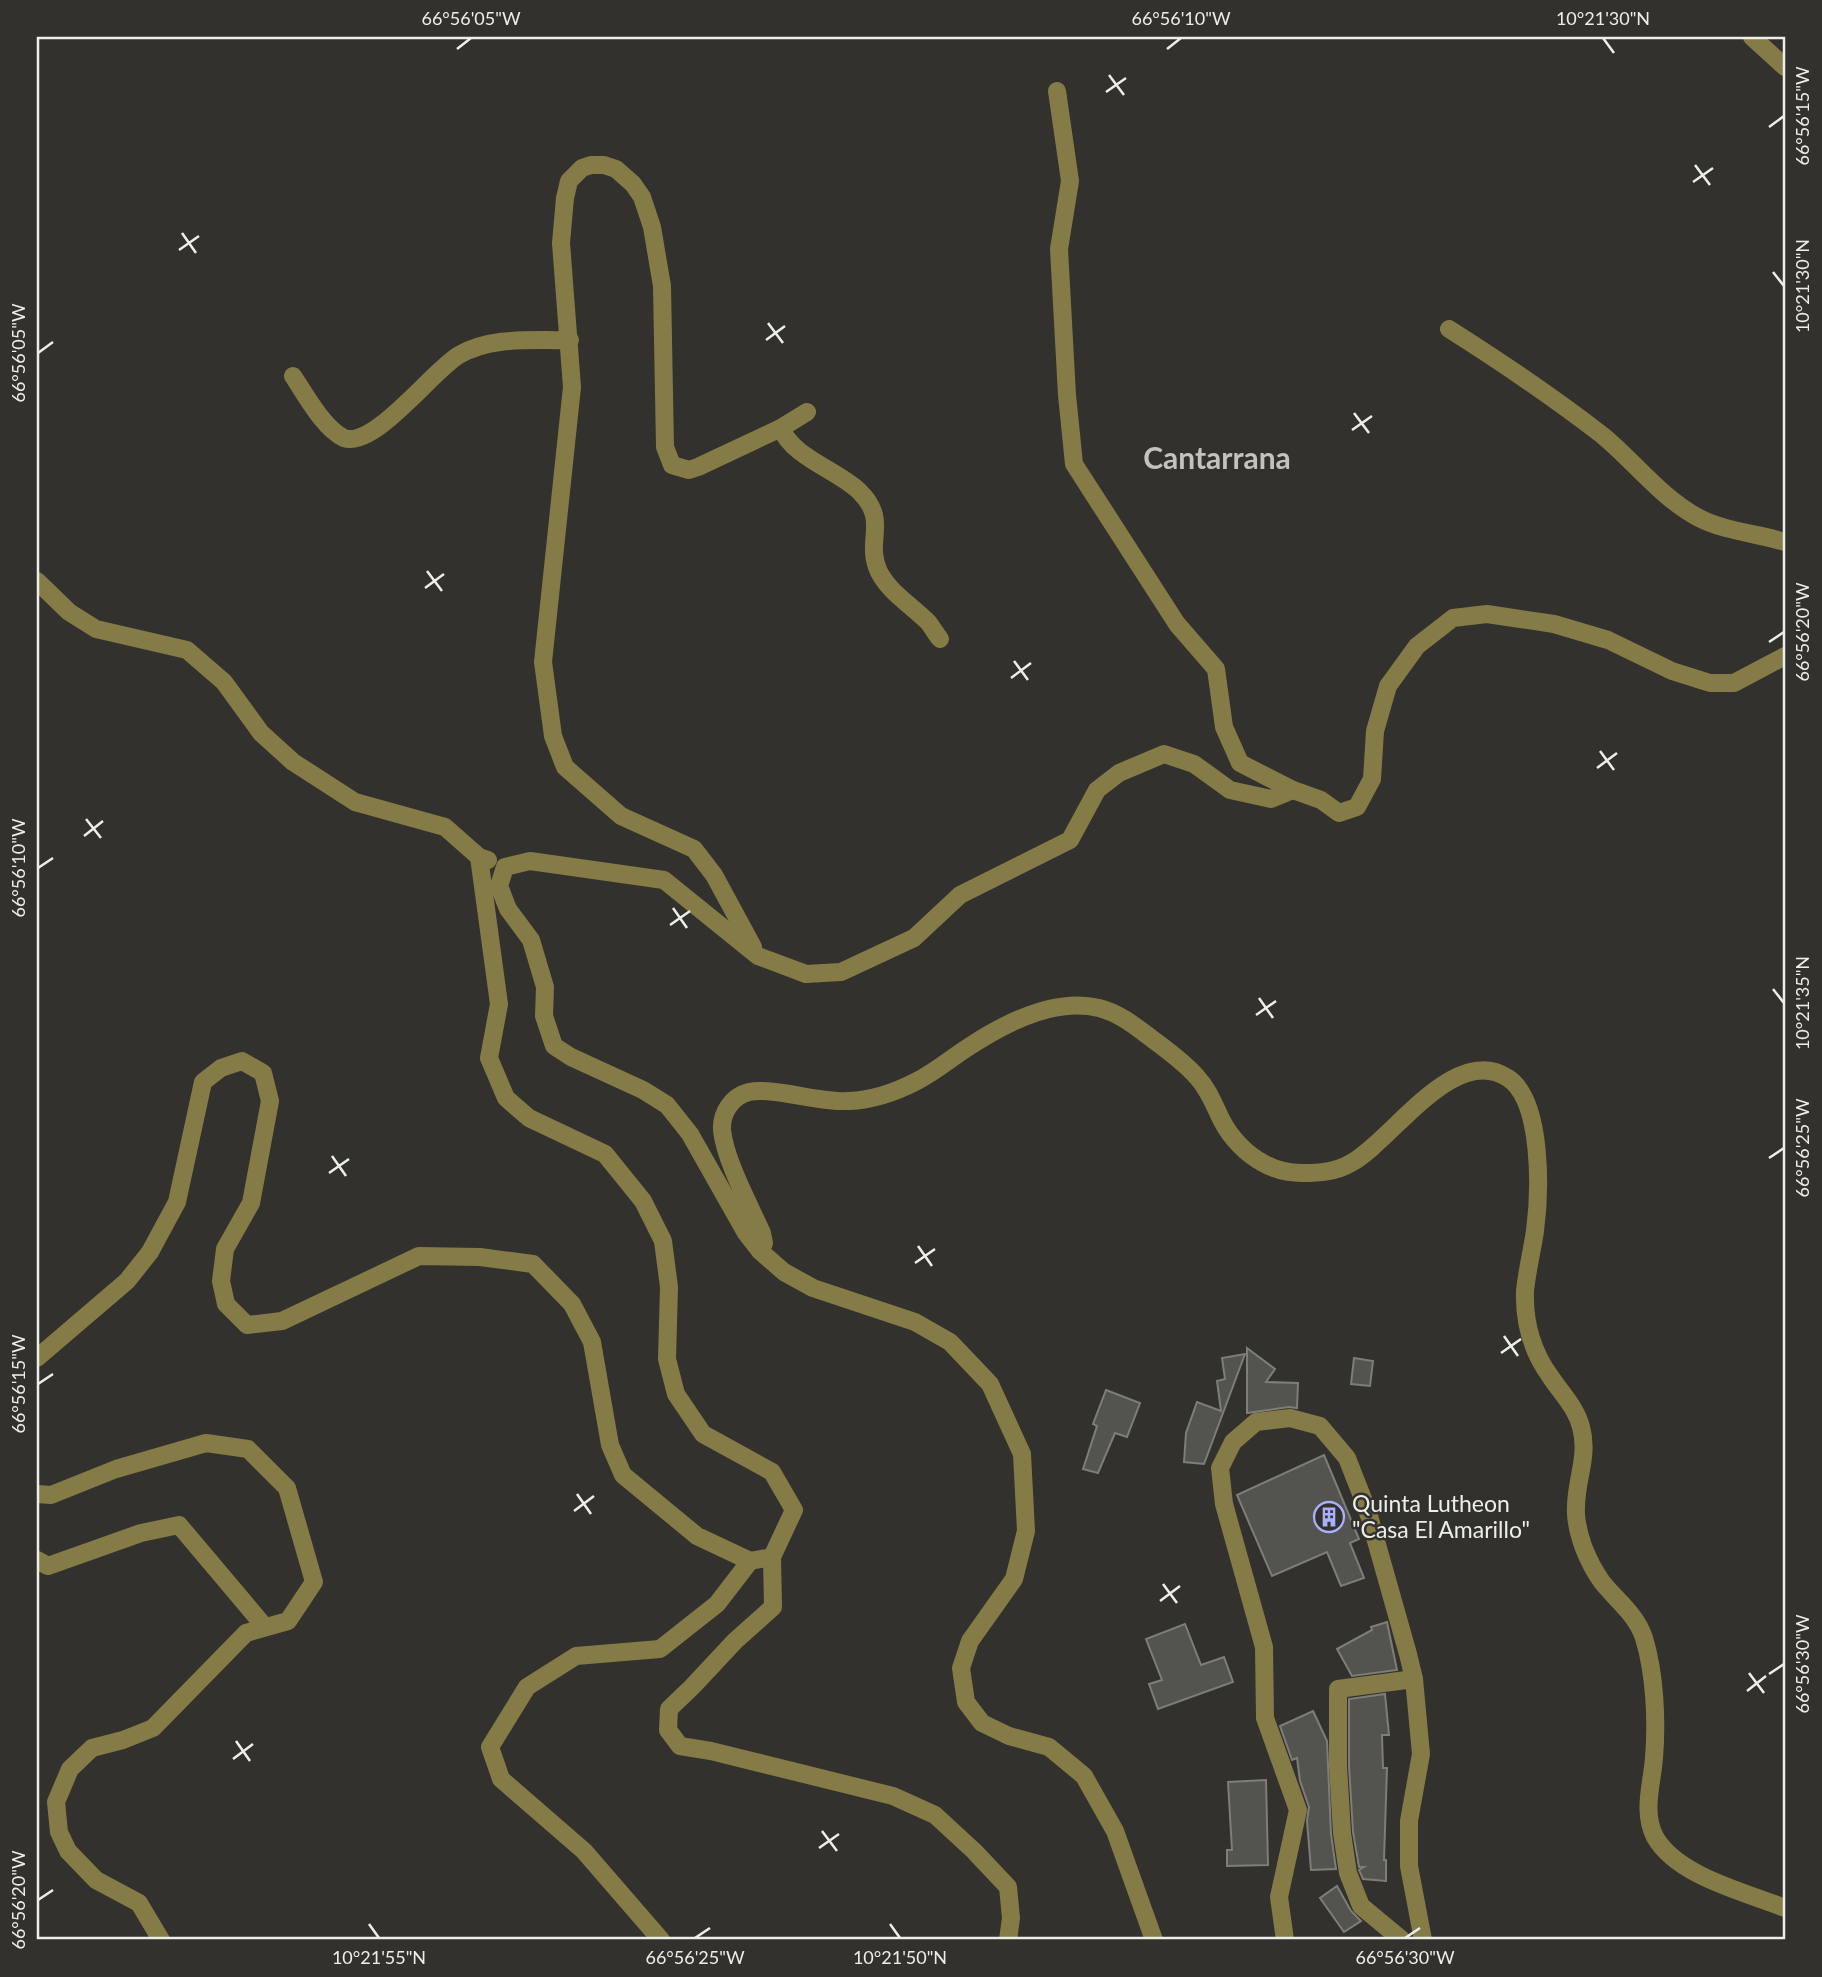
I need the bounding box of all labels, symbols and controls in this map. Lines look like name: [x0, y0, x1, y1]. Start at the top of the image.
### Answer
text: 66°56'05"W: [421, 7, 521, 29]
text: 66°56'10"W: [1131, 7, 1231, 29]
text: 10°21'30"N: [1556, 7, 1650, 29]
text: 66°56'15"W: [1791, 66, 1813, 166]
text: 10°21'30"N: [1791, 239, 1813, 333]
text: 66°56'05"W: [7, 303, 29, 403]
district label: Cantarrana: [1143, 439, 1291, 475]
text: 66°56'20"W: [1791, 582, 1813, 682]
text: 66°56'10"W: [7, 818, 29, 918]
text: 10°21'35"N: [1791, 956, 1813, 1050]
text: 66°56'25"W: [1791, 1098, 1813, 1198]
text: 66°56'15"W: [7, 1334, 29, 1434]
place label: Quinta Lutheon "Casa El Amarillo": [1352, 1489, 1530, 1543]
building icon: Quinta Lutheon "Casa El Amarillo": [1312, 1500, 1346, 1534]
text: 66°56'30"W: [1791, 1614, 1813, 1714]
text: 66°56'20"W: [7, 1850, 29, 1950]
text: 10°21'55"N: [332, 1946, 426, 1968]
text: 66°56'25"W: [645, 1946, 745, 1968]
text: 10°21'50"N: [853, 1946, 947, 1968]
text: 66°56'30"W: [1355, 1946, 1455, 1968]

